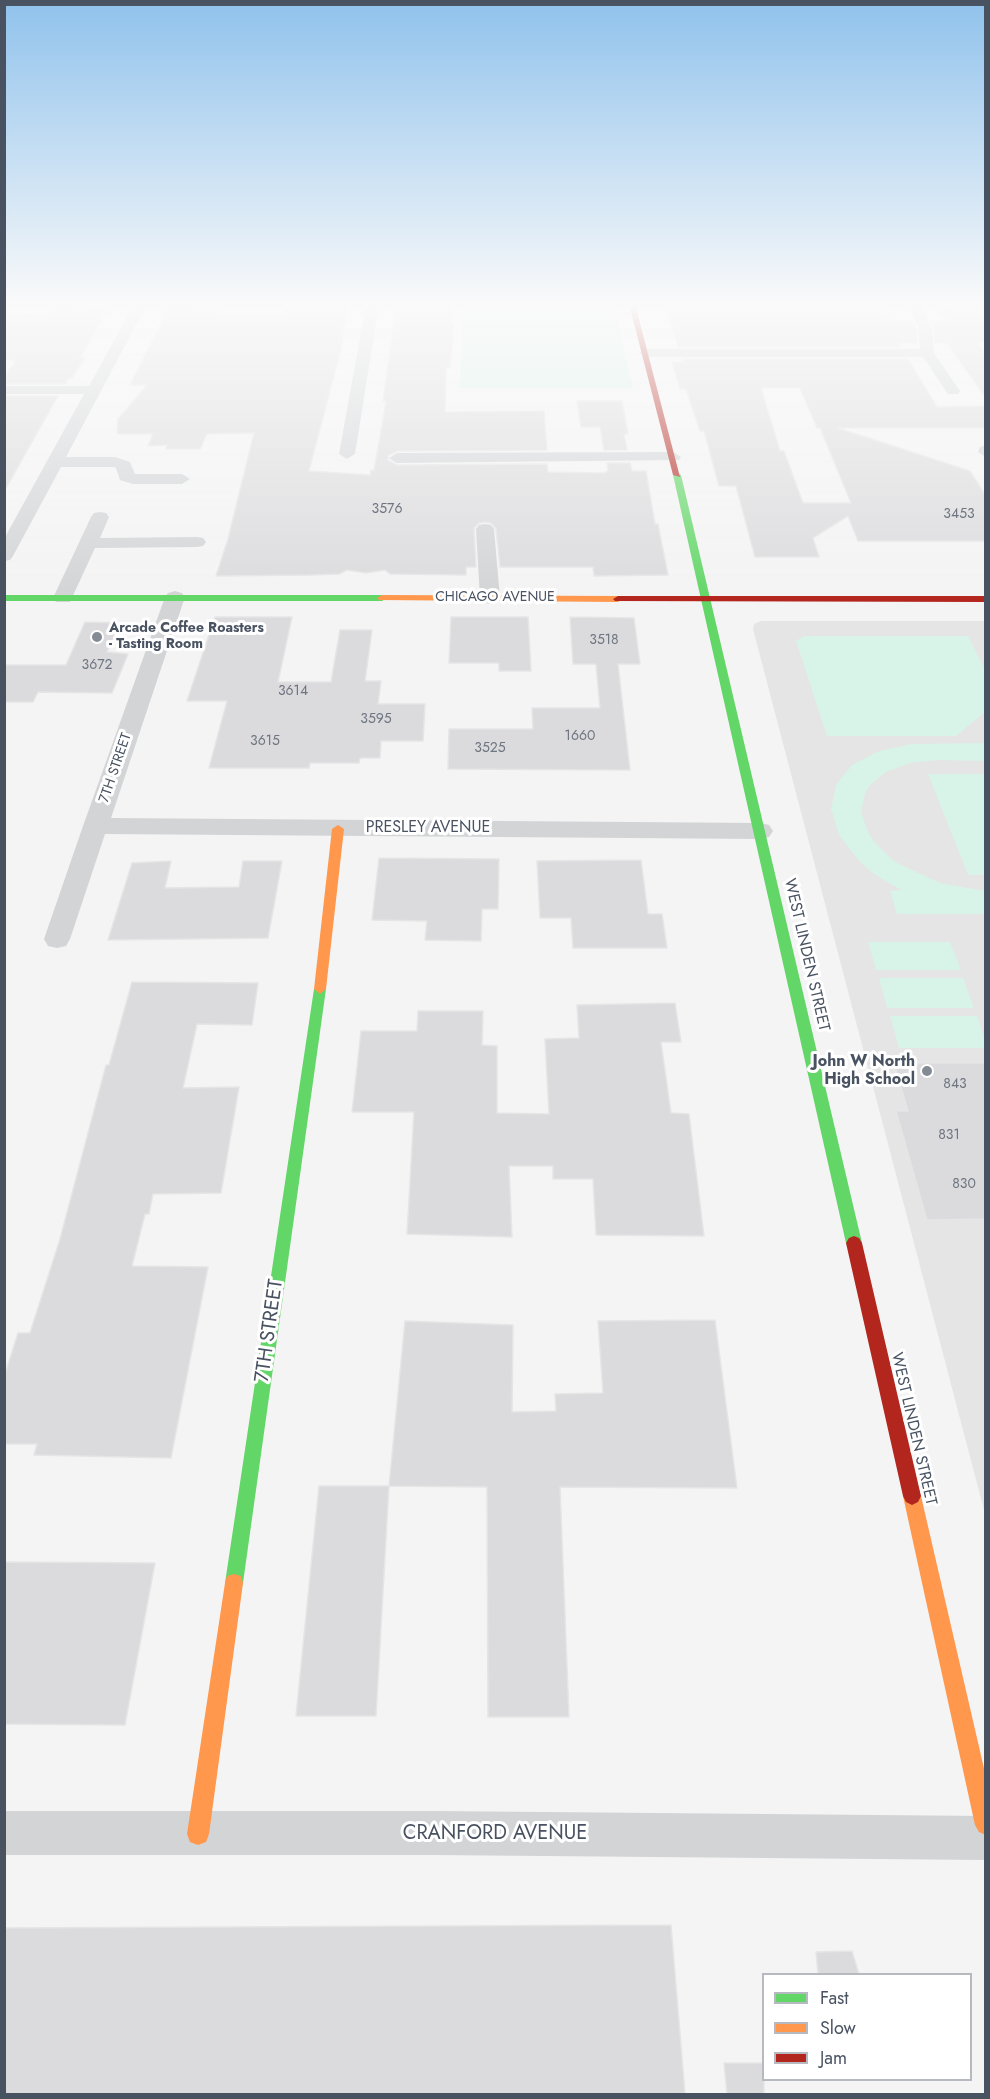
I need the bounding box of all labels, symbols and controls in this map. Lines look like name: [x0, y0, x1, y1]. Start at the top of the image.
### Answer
house number: 3576: [372, 502, 402, 518]
house number: 3453: [943, 507, 975, 523]
street label: CHICAGO AVENUE: [435, 590, 555, 606]
place label: Arcade Coffee Roasters - Tasting Room: [109, 621, 264, 654]
marker: Arcade Coffee Roasters - Tasting Room: [90, 630, 104, 644]
house number: 3518: [589, 633, 619, 649]
house number: 3672: [81, 658, 113, 674]
house number: 3614: [278, 684, 308, 700]
house number: 3595: [360, 712, 392, 728]
house number: 1660: [565, 729, 595, 745]
street label: 7TH STREET: [96, 731, 136, 805]
house number: 3615: [250, 734, 280, 750]
house number: 3525: [474, 741, 506, 757]
street label: PRESLEY AVENUE: [366, 818, 490, 838]
street label: WEST LINDEN STREET: [779, 877, 833, 1033]
place label: John W North High School: [812, 1052, 915, 1090]
marker: John W North High School: [920, 1064, 934, 1078]
house number: 843: [943, 1077, 967, 1093]
house number: 831: [938, 1128, 960, 1144]
house number: 830: [952, 1177, 976, 1193]
street label: 7TH STREET: [251, 1278, 289, 1384]
street label: WEST LINDEN STREET: [886, 1351, 940, 1507]
street label: CRANFORD AVENUE: [403, 1822, 587, 1846]
legend: [762, 1973, 972, 2081]
text: Fast: [820, 1985, 849, 2011]
text: Slow: [820, 2015, 856, 2041]
text: Jam: [820, 2045, 847, 2071]

